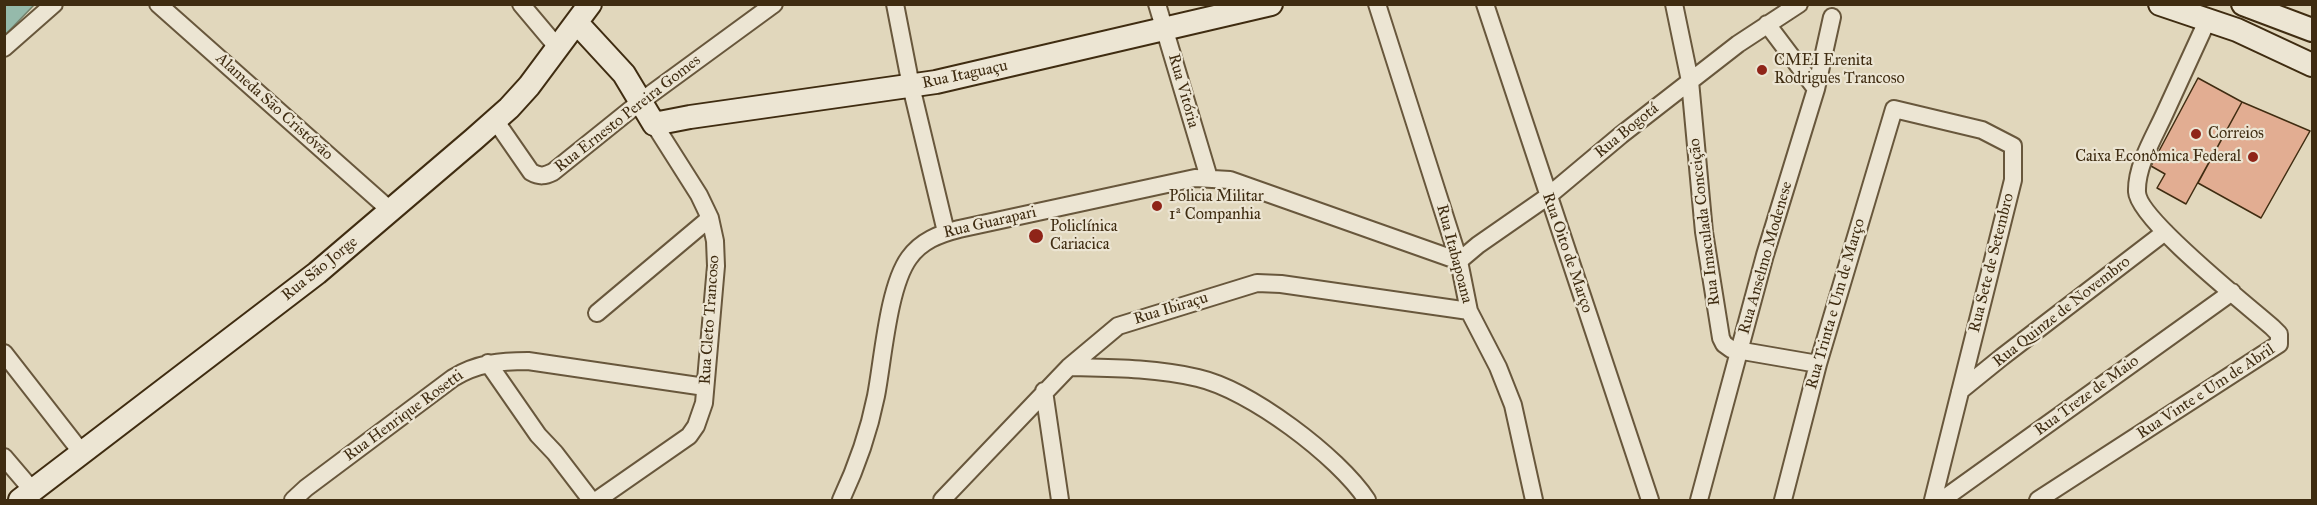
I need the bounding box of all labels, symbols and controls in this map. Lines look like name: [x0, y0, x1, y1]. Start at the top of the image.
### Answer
street label: Alameda São Cristóvão: [211, 49, 337, 165]
street label: Rua Ernesto Pereira Gomes: [551, 51, 705, 177]
place label: CMEI Erenita Rodrigues Trancoso: [1774, 51, 1905, 89]
street label: Rua Vitória: [1163, 52, 1203, 130]
street label: Rua Itaguaçu: [920, 57, 1010, 93]
marker: CMEI Erenita Rodrigues Trancoso: [1755, 63, 1769, 77]
street label: Rua Bogotá: [1591, 99, 1663, 163]
place label: Correios: [2208, 124, 2264, 144]
marker: Correios: [2189, 127, 2203, 141]
street label: Rua Imaculada Conceição: [1685, 137, 1725, 307]
place label: Caixa Econômica Federal: [2075, 147, 2241, 167]
marker: Caixa Econômica Federal: [2246, 150, 2260, 164]
street label: Rua Anselmo Modenese: [1735, 179, 1797, 337]
place label: Policia Militar 1ª Companhia: [1169, 187, 1264, 225]
street label: Rua Oito de Março: [1537, 190, 1597, 316]
street label: Rua Sete de Setembro: [1965, 191, 2019, 335]
marker: Policia Militar 1ª Companhia: [1150, 199, 1164, 213]
street label: Rua Itabapoana: [1432, 202, 1476, 306]
street label: Rua Guarapari: [942, 203, 1038, 243]
street label: Rua Trinta e Um de Março: [1802, 216, 1870, 392]
place label: Policlínica Cariacica: [1050, 217, 1118, 255]
marker: Policlínica Cariacica: [1027, 227, 1045, 245]
street label: Rua São Jorge: [278, 233, 362, 305]
street label: Rua Quinze de Novembro: [1989, 252, 2135, 372]
street label: Rua Cleto Trancoso: [696, 255, 724, 385]
street label: Rua Ibiraçu: [1131, 289, 1211, 329]
street label: Rua Vinte e Um de Abril: [2134, 340, 2278, 444]
street label: Rua Treze de Maio: [2031, 352, 2143, 440]
street label: Rua Henrique Rosetti: [341, 366, 467, 466]

